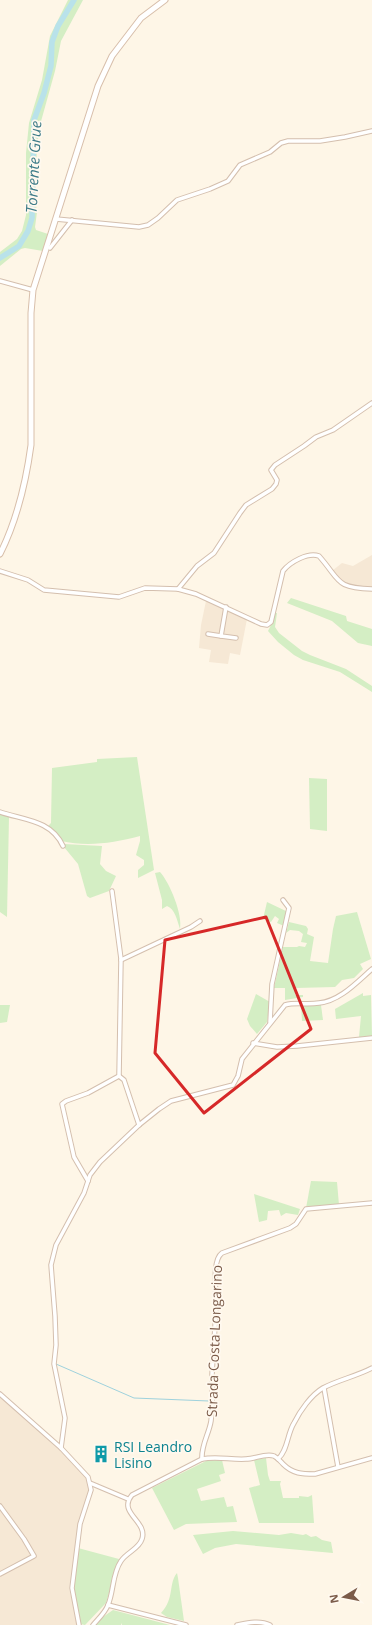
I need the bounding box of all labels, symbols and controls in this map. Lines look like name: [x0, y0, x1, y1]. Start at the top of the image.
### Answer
water label: Torrente Grue: [21, 120, 45, 214]
street label: Strada Costa Longarino: [202, 1264, 226, 1418]
place label: RSI Leandro Lisino: [114, 1437, 192, 1472]
building icon: RSI Leandro Lisino: [91, 1444, 111, 1464]
north arrow: [324, 1577, 364, 1617]
text: N: [325, 1593, 342, 1605]

